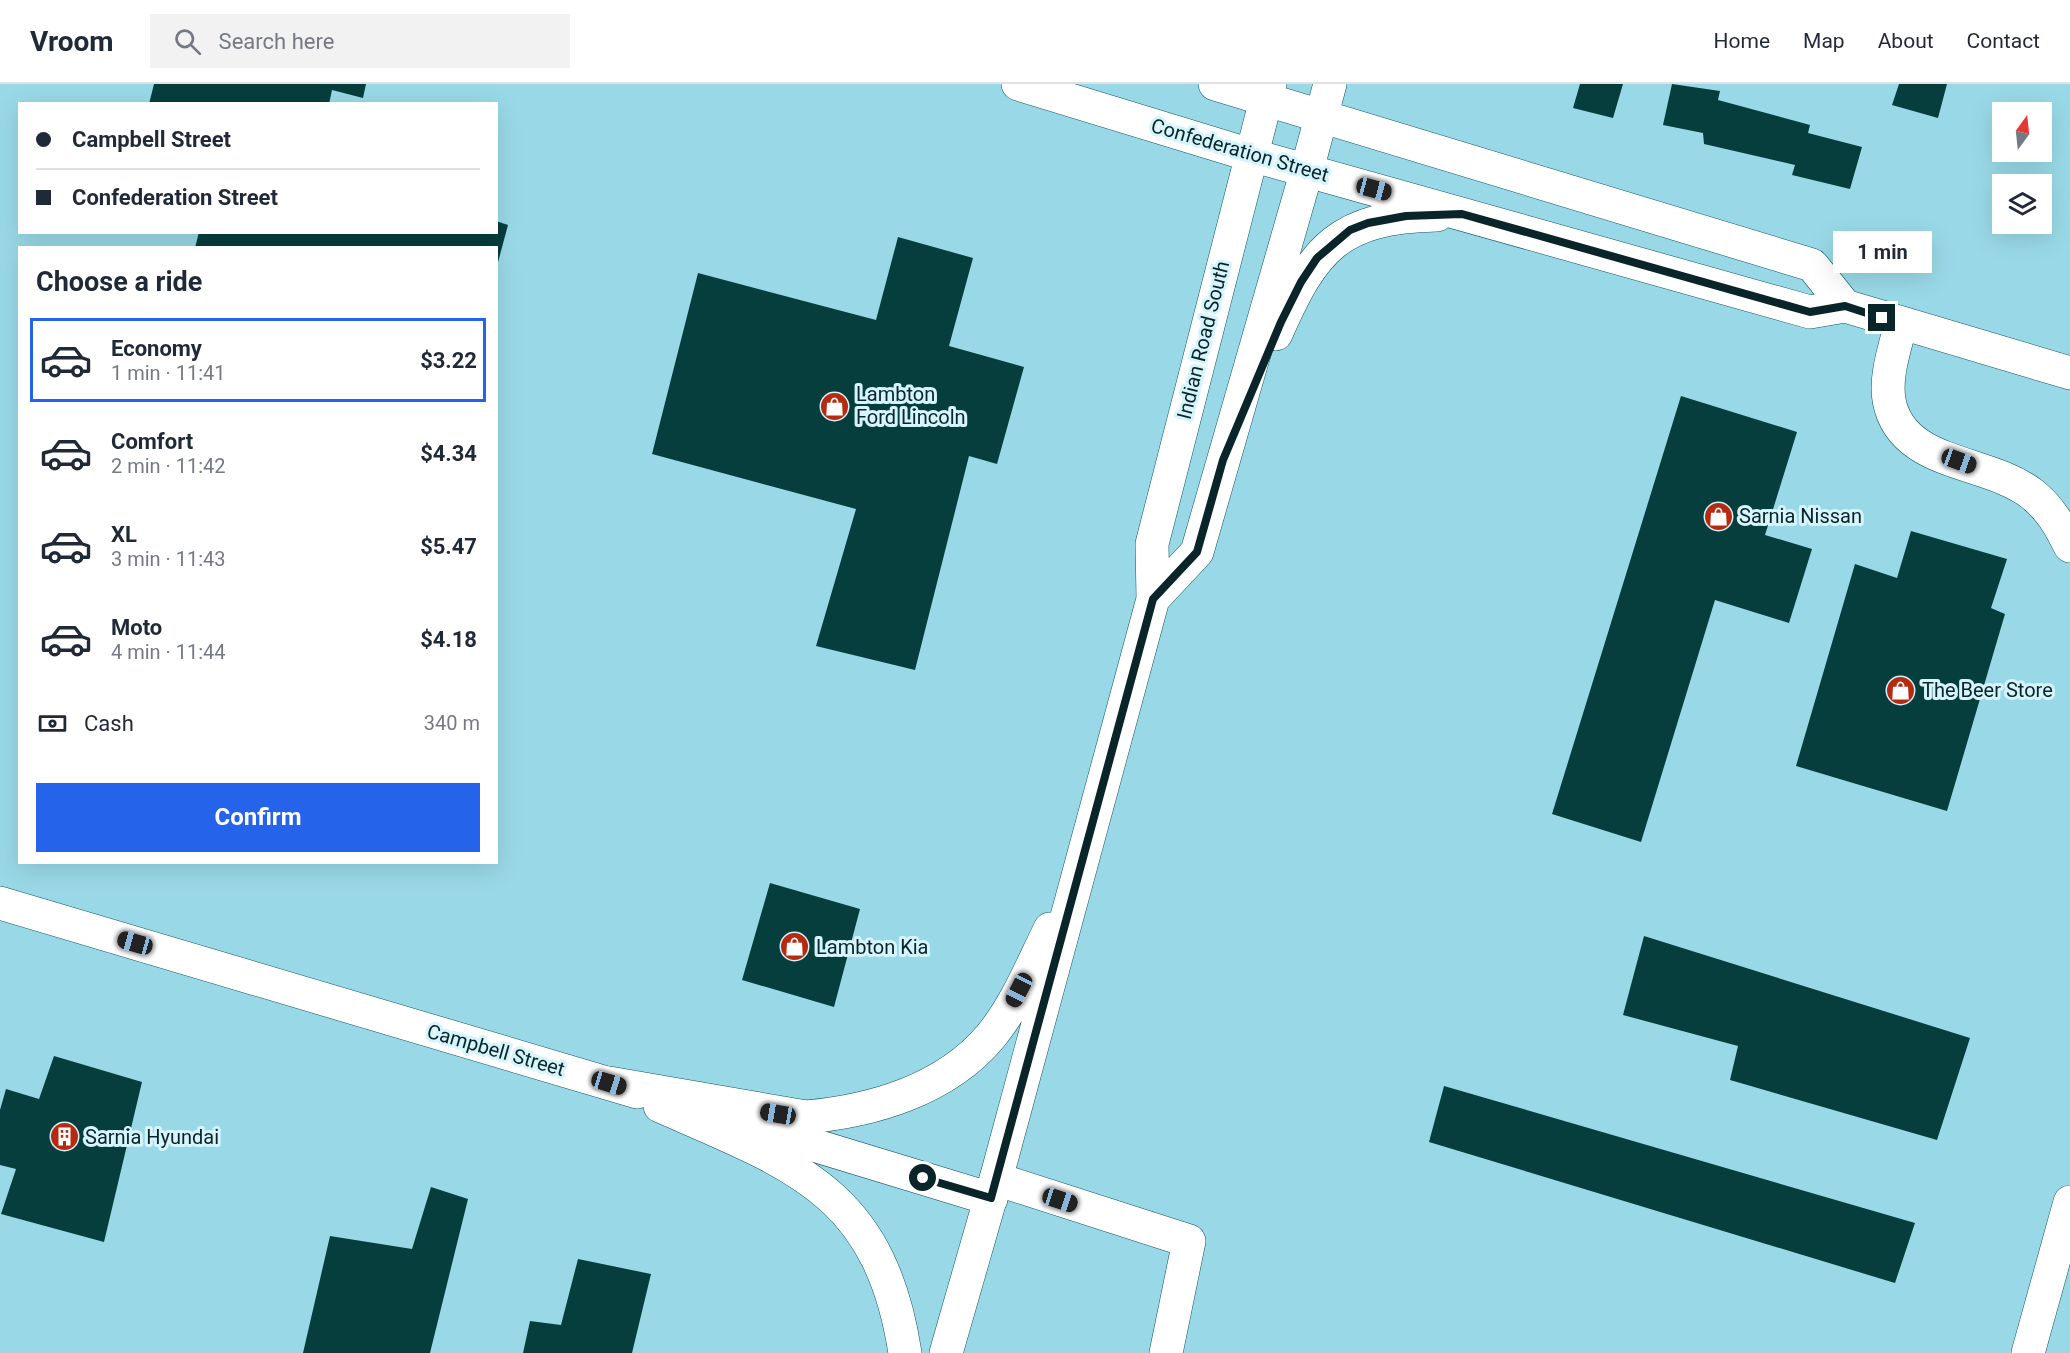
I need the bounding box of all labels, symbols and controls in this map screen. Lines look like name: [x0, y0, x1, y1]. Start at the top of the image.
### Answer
search box: [150, 14, 570, 68]
text: Vroom: [30, 25, 114, 58]
icon: search: [171, 25, 204, 58]
text: Search here: [219, 29, 334, 54]
text: Home: [1714, 29, 1770, 53]
text: Map: [1803, 29, 1845, 53]
text: About: [1878, 29, 1934, 53]
text: Contact: [1967, 29, 2040, 53]
north arrow: [1992, 102, 2052, 162]
map controls: [1992, 102, 2052, 234]
street label: Confederation Street: [1148, 113, 1332, 187]
text: Campbell Street: [72, 127, 231, 152]
button: layers: [1992, 174, 2052, 234]
car: [1354, 176, 1394, 202]
text: Confederation Street: [72, 185, 278, 210]
callout: 1 min: [1832, 231, 1932, 273]
text: 1 min: [1857, 240, 1908, 264]
street label: Indian Road South: [1172, 258, 1234, 422]
text: Choose a ride: [36, 266, 202, 298]
route end: [1868, 304, 1895, 331]
icon: car: [39, 333, 93, 387]
text: Economy: [111, 336, 202, 361]
text: $3.22: [420, 348, 477, 373]
text: 1 min · 11:41: [111, 361, 226, 385]
place label: Lambton Ford Lincoln: [856, 382, 966, 429]
shop icon: Lambton Ford Lincoln: [819, 390, 851, 422]
icon: car: [39, 426, 93, 480]
text: Comfort: [111, 429, 193, 454]
text: $4.34: [420, 441, 477, 466]
car: [1939, 446, 1979, 476]
text: 2 min · 11:42: [111, 454, 226, 478]
shop icon: Sarnia Nissan: [1702, 500, 1734, 532]
place label: Sarnia Nissan: [1739, 504, 1862, 528]
icon: car: [39, 519, 93, 573]
text: XL: [111, 522, 137, 547]
text: $5.47: [420, 534, 477, 559]
text: 3 min · 11:43: [111, 547, 226, 571]
icon: car: [39, 612, 93, 666]
text: Moto: [111, 615, 162, 640]
text: $4.18: [420, 627, 477, 652]
text: 4 min · 11:44: [111, 640, 226, 664]
shop icon: The Beer Store: [1885, 674, 1917, 706]
place label: The Beer Store: [1922, 678, 2053, 702]
icon: cash: [36, 707, 69, 740]
text: Cash: [84, 711, 134, 736]
text: 340 m: [424, 711, 480, 735]
button: Confirm: [36, 783, 480, 852]
car: [115, 929, 155, 957]
shop icon: Lambton Kia: [779, 931, 811, 963]
place label: Lambton Kia: [816, 935, 928, 959]
car: [1003, 970, 1035, 1010]
street label: Campbell Street: [424, 1019, 568, 1081]
car: [589, 1069, 629, 1097]
car: [759, 1102, 797, 1126]
building icon: Sarnia Hyundai: [48, 1121, 80, 1153]
place label: Sarnia Hyundai: [85, 1125, 219, 1149]
route start: [909, 1164, 936, 1191]
car: [1040, 1186, 1080, 1214]

